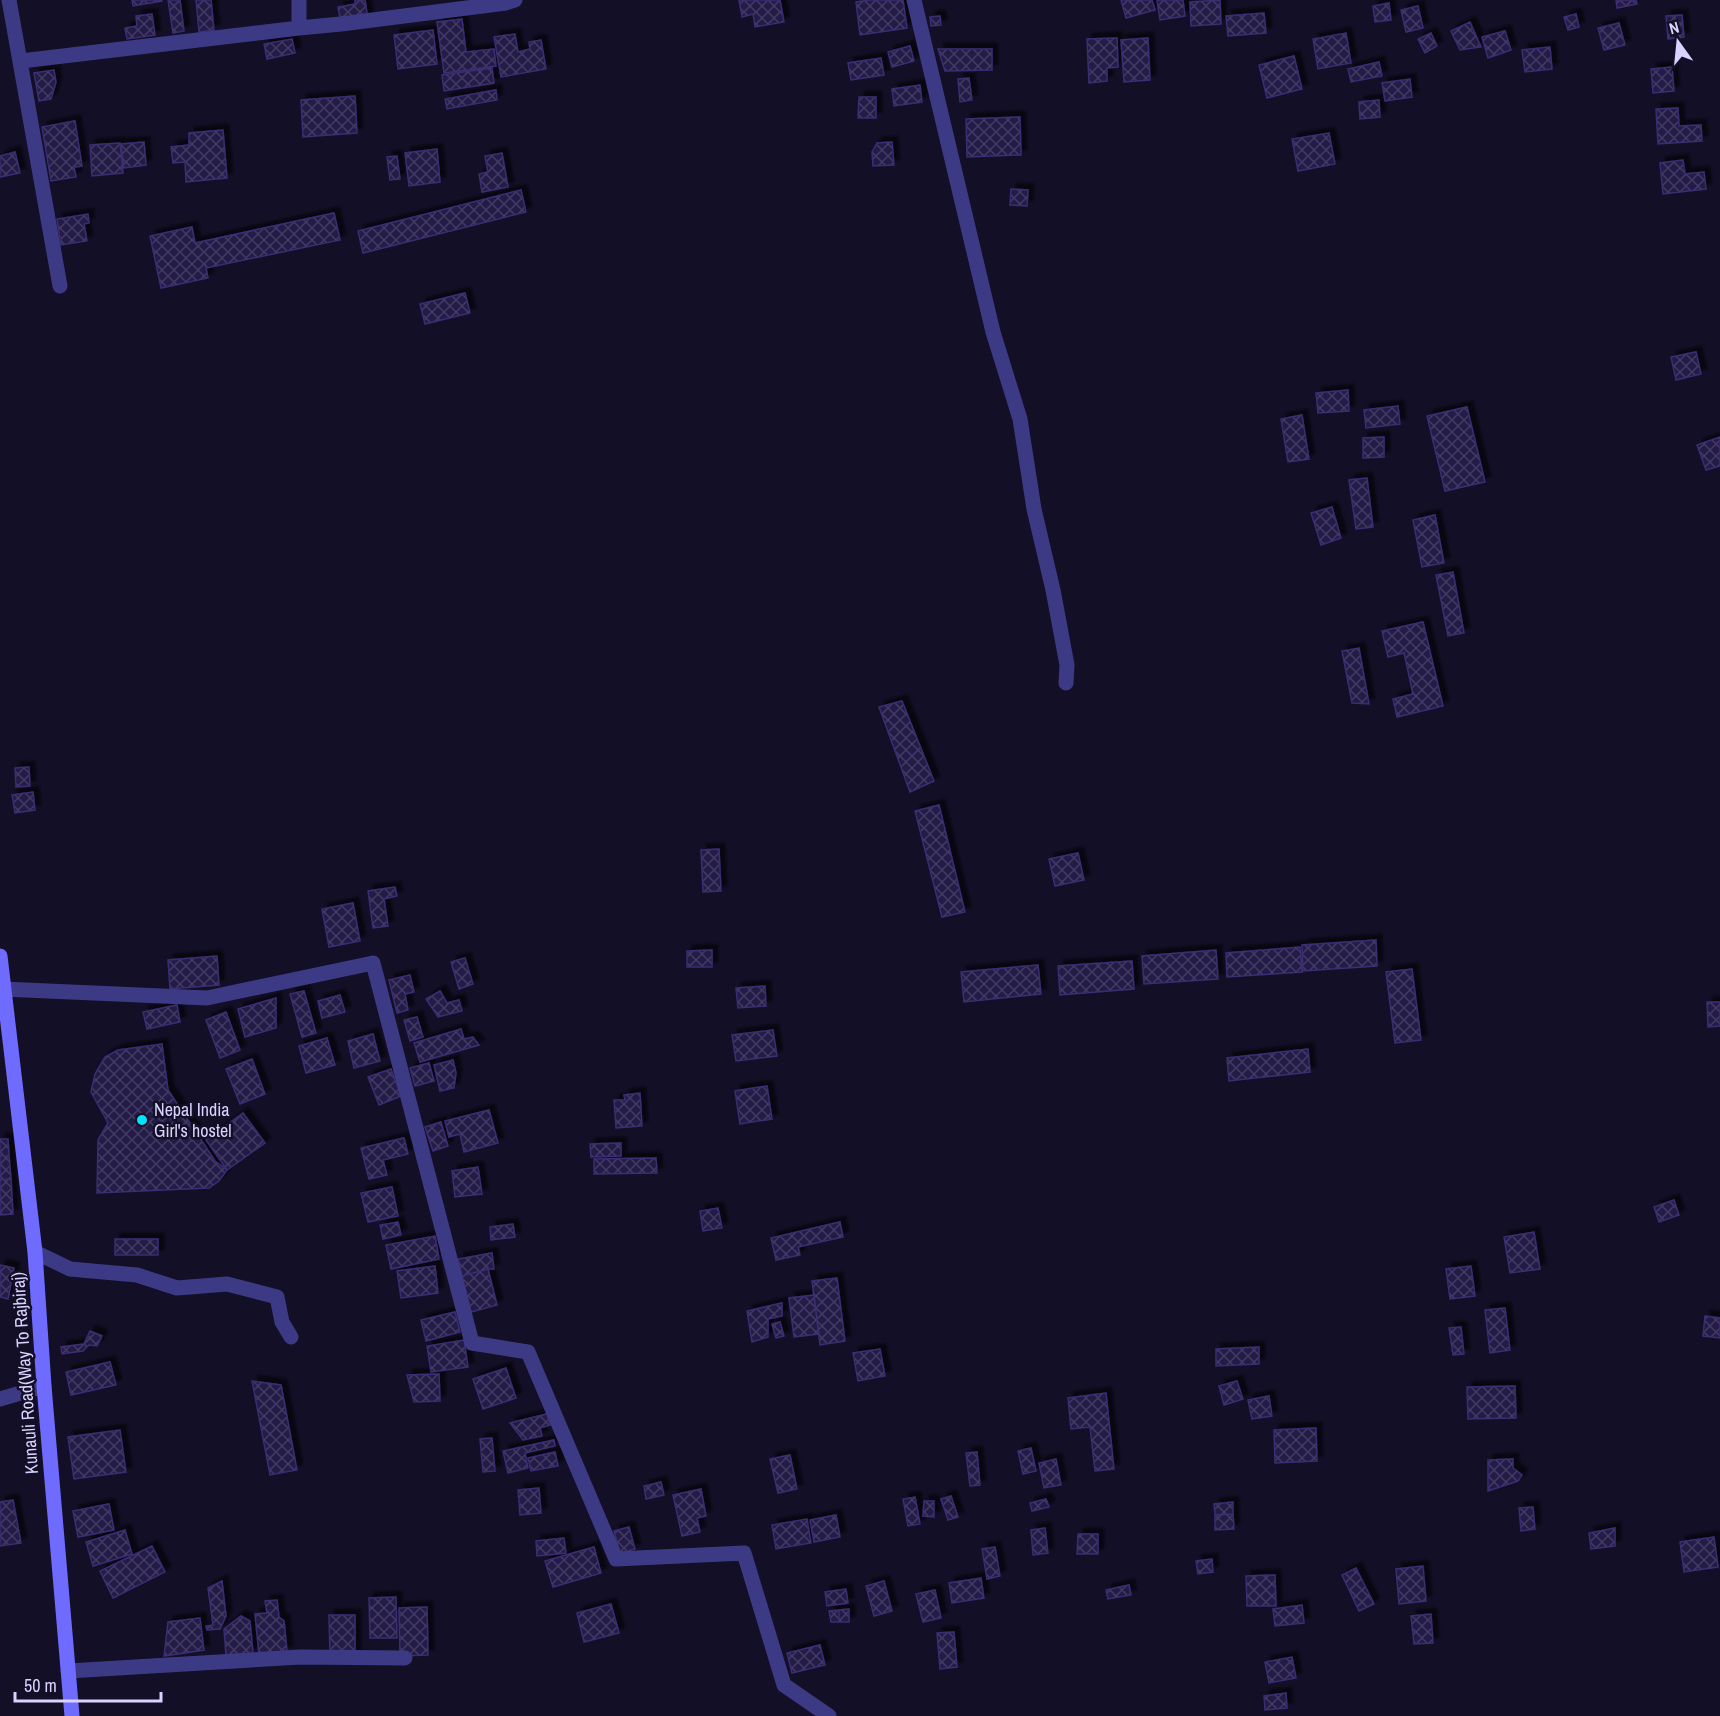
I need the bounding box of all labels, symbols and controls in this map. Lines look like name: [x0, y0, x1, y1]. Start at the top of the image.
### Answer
north arrow: [1648, 12, 1708, 72]
text: N: [1667, 16, 1682, 39]
place label: Nepal India Girl's hostel: [154, 1097, 231, 1143]
marker: Nepal India Girl's hostel: [135, 1113, 149, 1127]
street label: Kunauli Road(Way To Rajbiraj): [5, 1271, 44, 1475]
scale bar: [15, 1665, 160, 1703]
text: 50 m: [24, 1673, 57, 1698]

